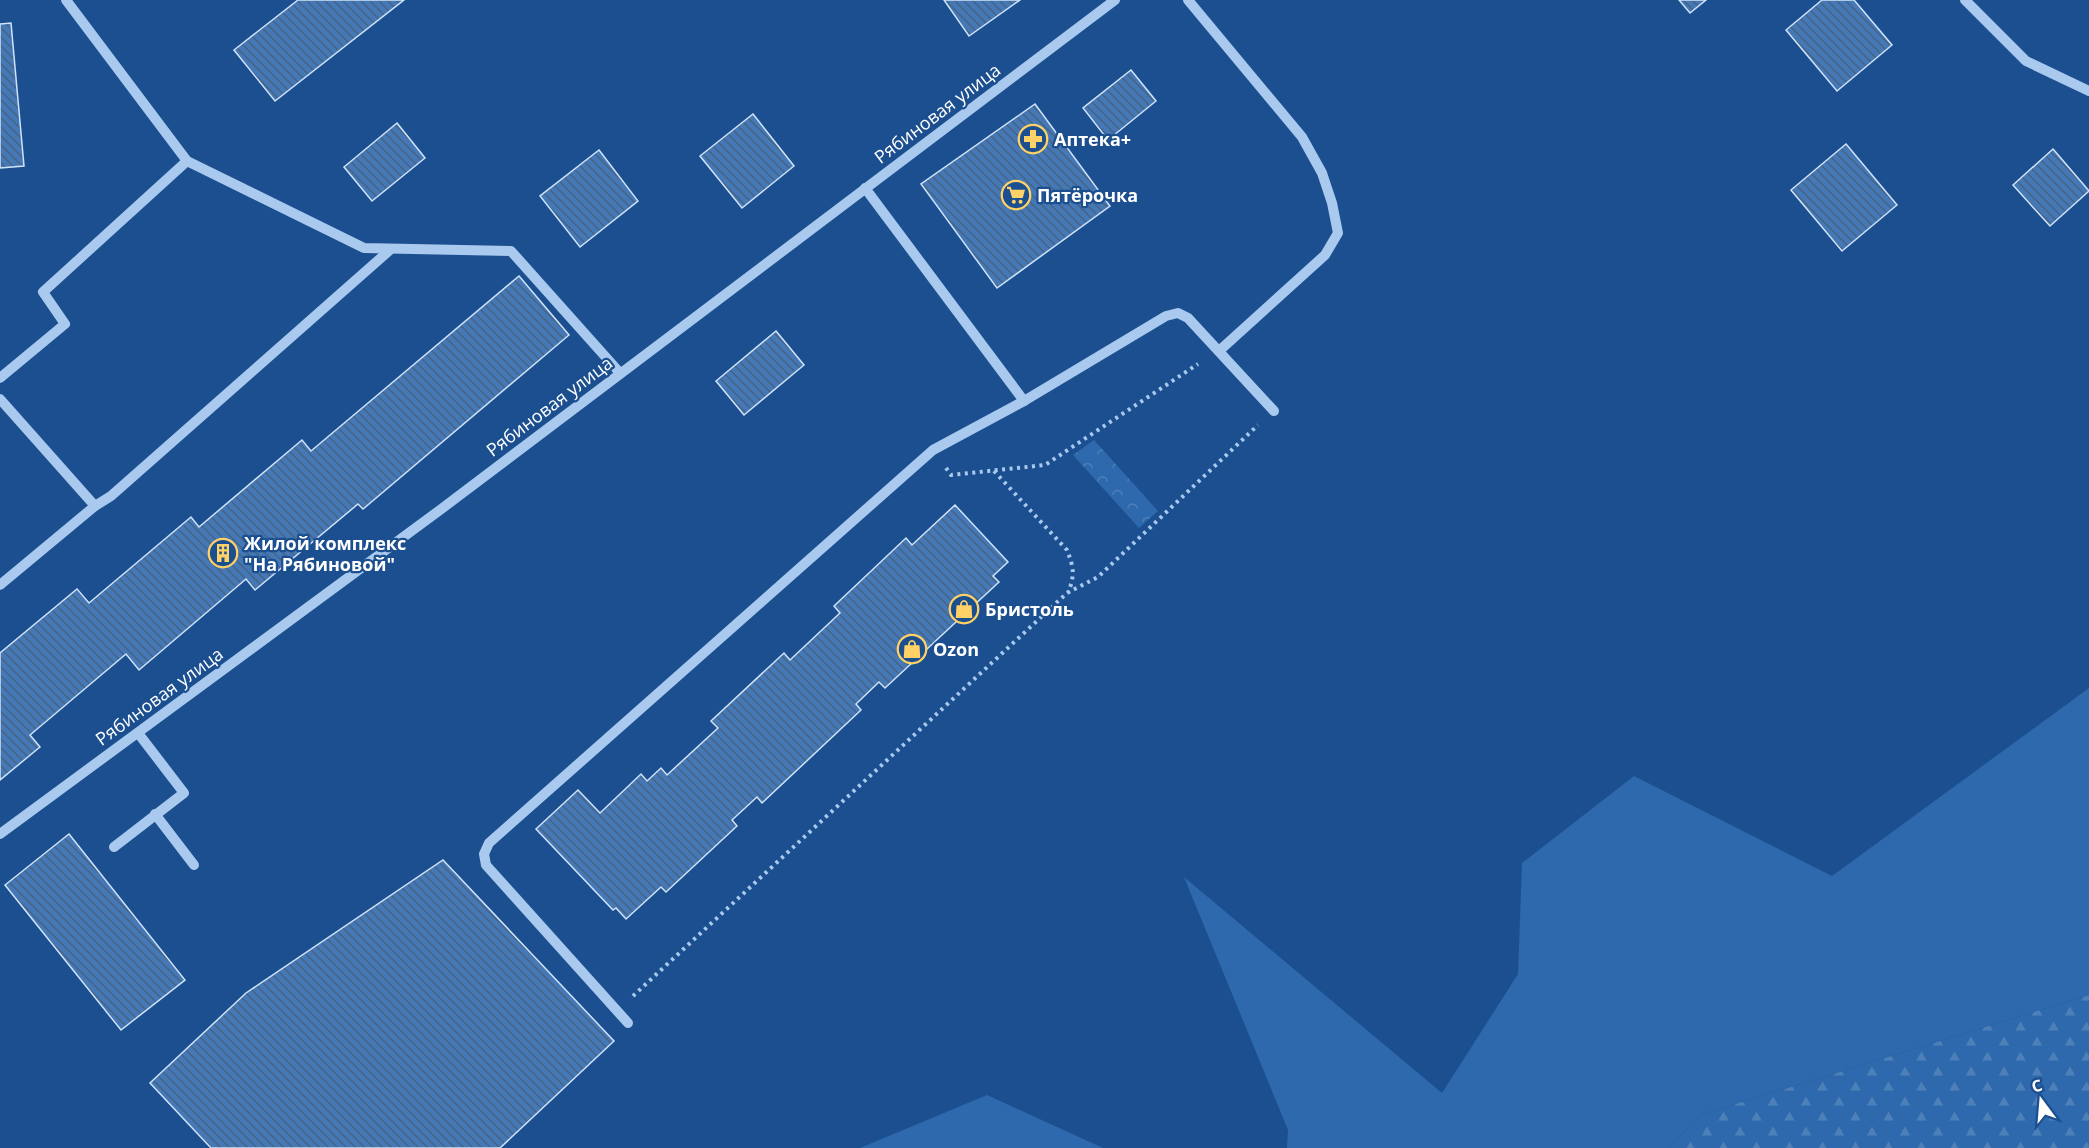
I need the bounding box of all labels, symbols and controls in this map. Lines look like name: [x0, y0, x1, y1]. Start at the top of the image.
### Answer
street label: Рябиновая улица: [869, 58, 1005, 168]
pharmacy icon: Аптека+: [1017, 123, 1049, 155]
place label: Аптека+: [1054, 127, 1131, 151]
supermarket icon: Пятёрочка: [1000, 179, 1032, 211]
place label: Пятёрочка: [1037, 183, 1138, 207]
street label: Рябиновая улица: [481, 351, 617, 461]
place label: Жилой комплекс "На Рябиновой": [244, 531, 406, 576]
building icon: Жилой комплекс "На Рябиновой": [207, 537, 239, 569]
shop icon: Бристоль: [948, 593, 980, 625]
place label: Бристоль: [985, 597, 1074, 621]
shop icon: Ozon: [896, 633, 928, 665]
place label: Ozon: [933, 637, 979, 661]
street label: Рябиновая улица: [90, 642, 228, 750]
north arrow: [2011, 1070, 2071, 1130]
text: С: [2029, 1074, 2045, 1098]

